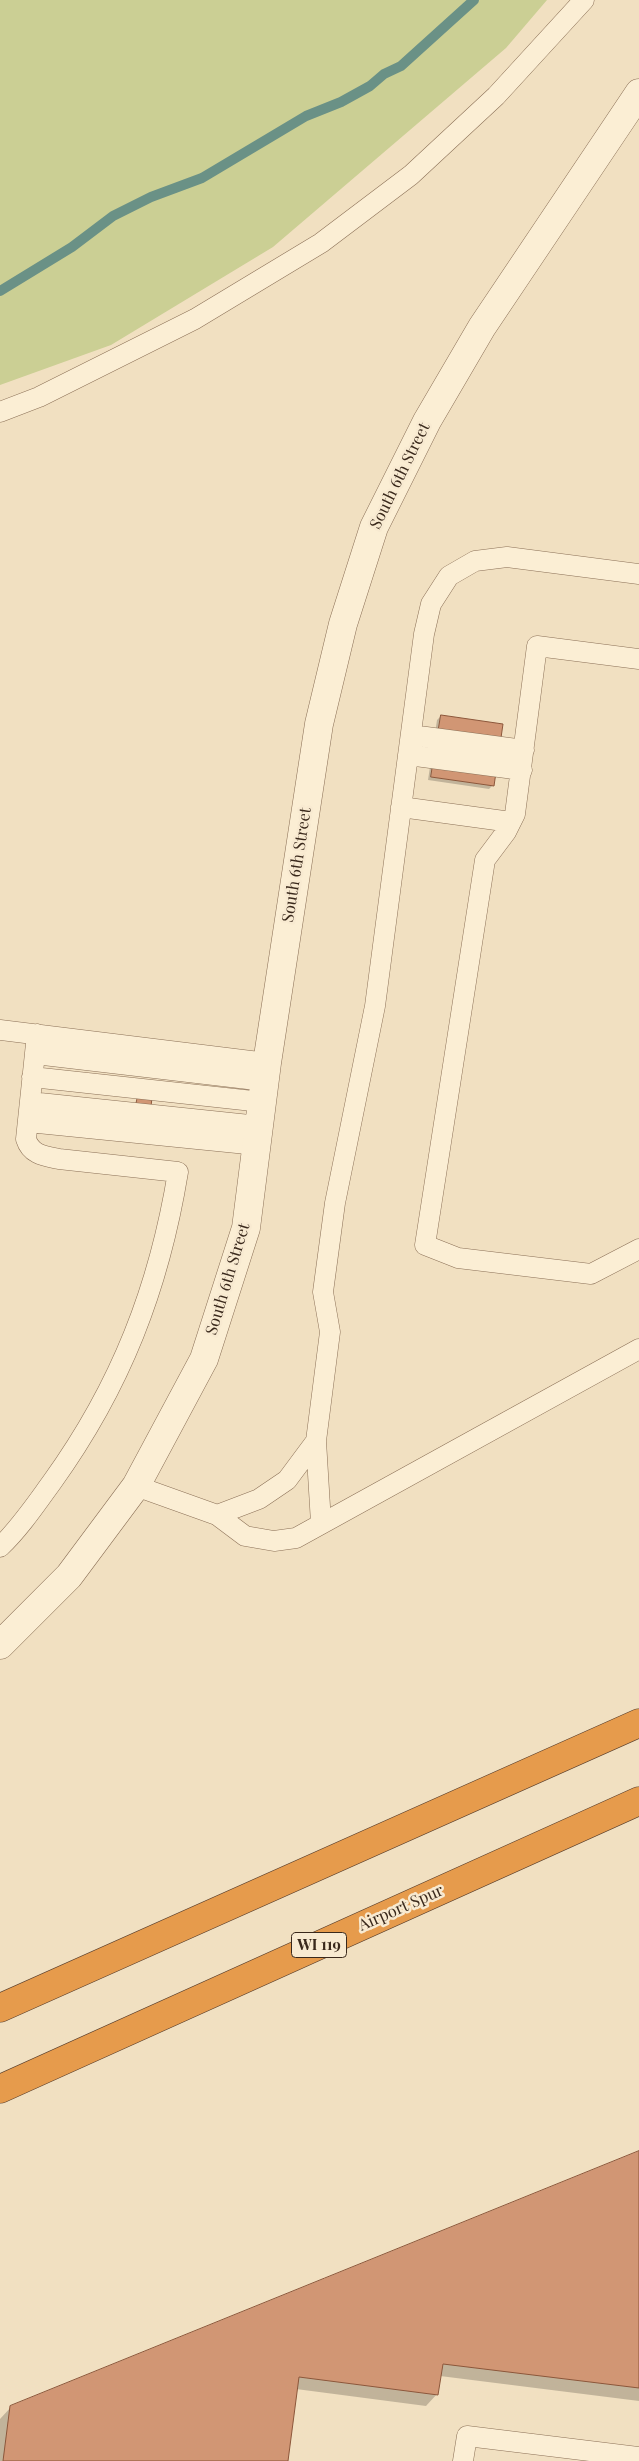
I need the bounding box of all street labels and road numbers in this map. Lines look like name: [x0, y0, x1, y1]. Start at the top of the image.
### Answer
street label: South 6th Street: [366, 420, 434, 532]
street label: South 6th Street: [278, 806, 316, 924]
street label: South 6th Street: [202, 1221, 254, 1337]
street label: Airport Spur: [355, 1881, 447, 1935]
road number: WI 119: [292, 1932, 346, 1958]

